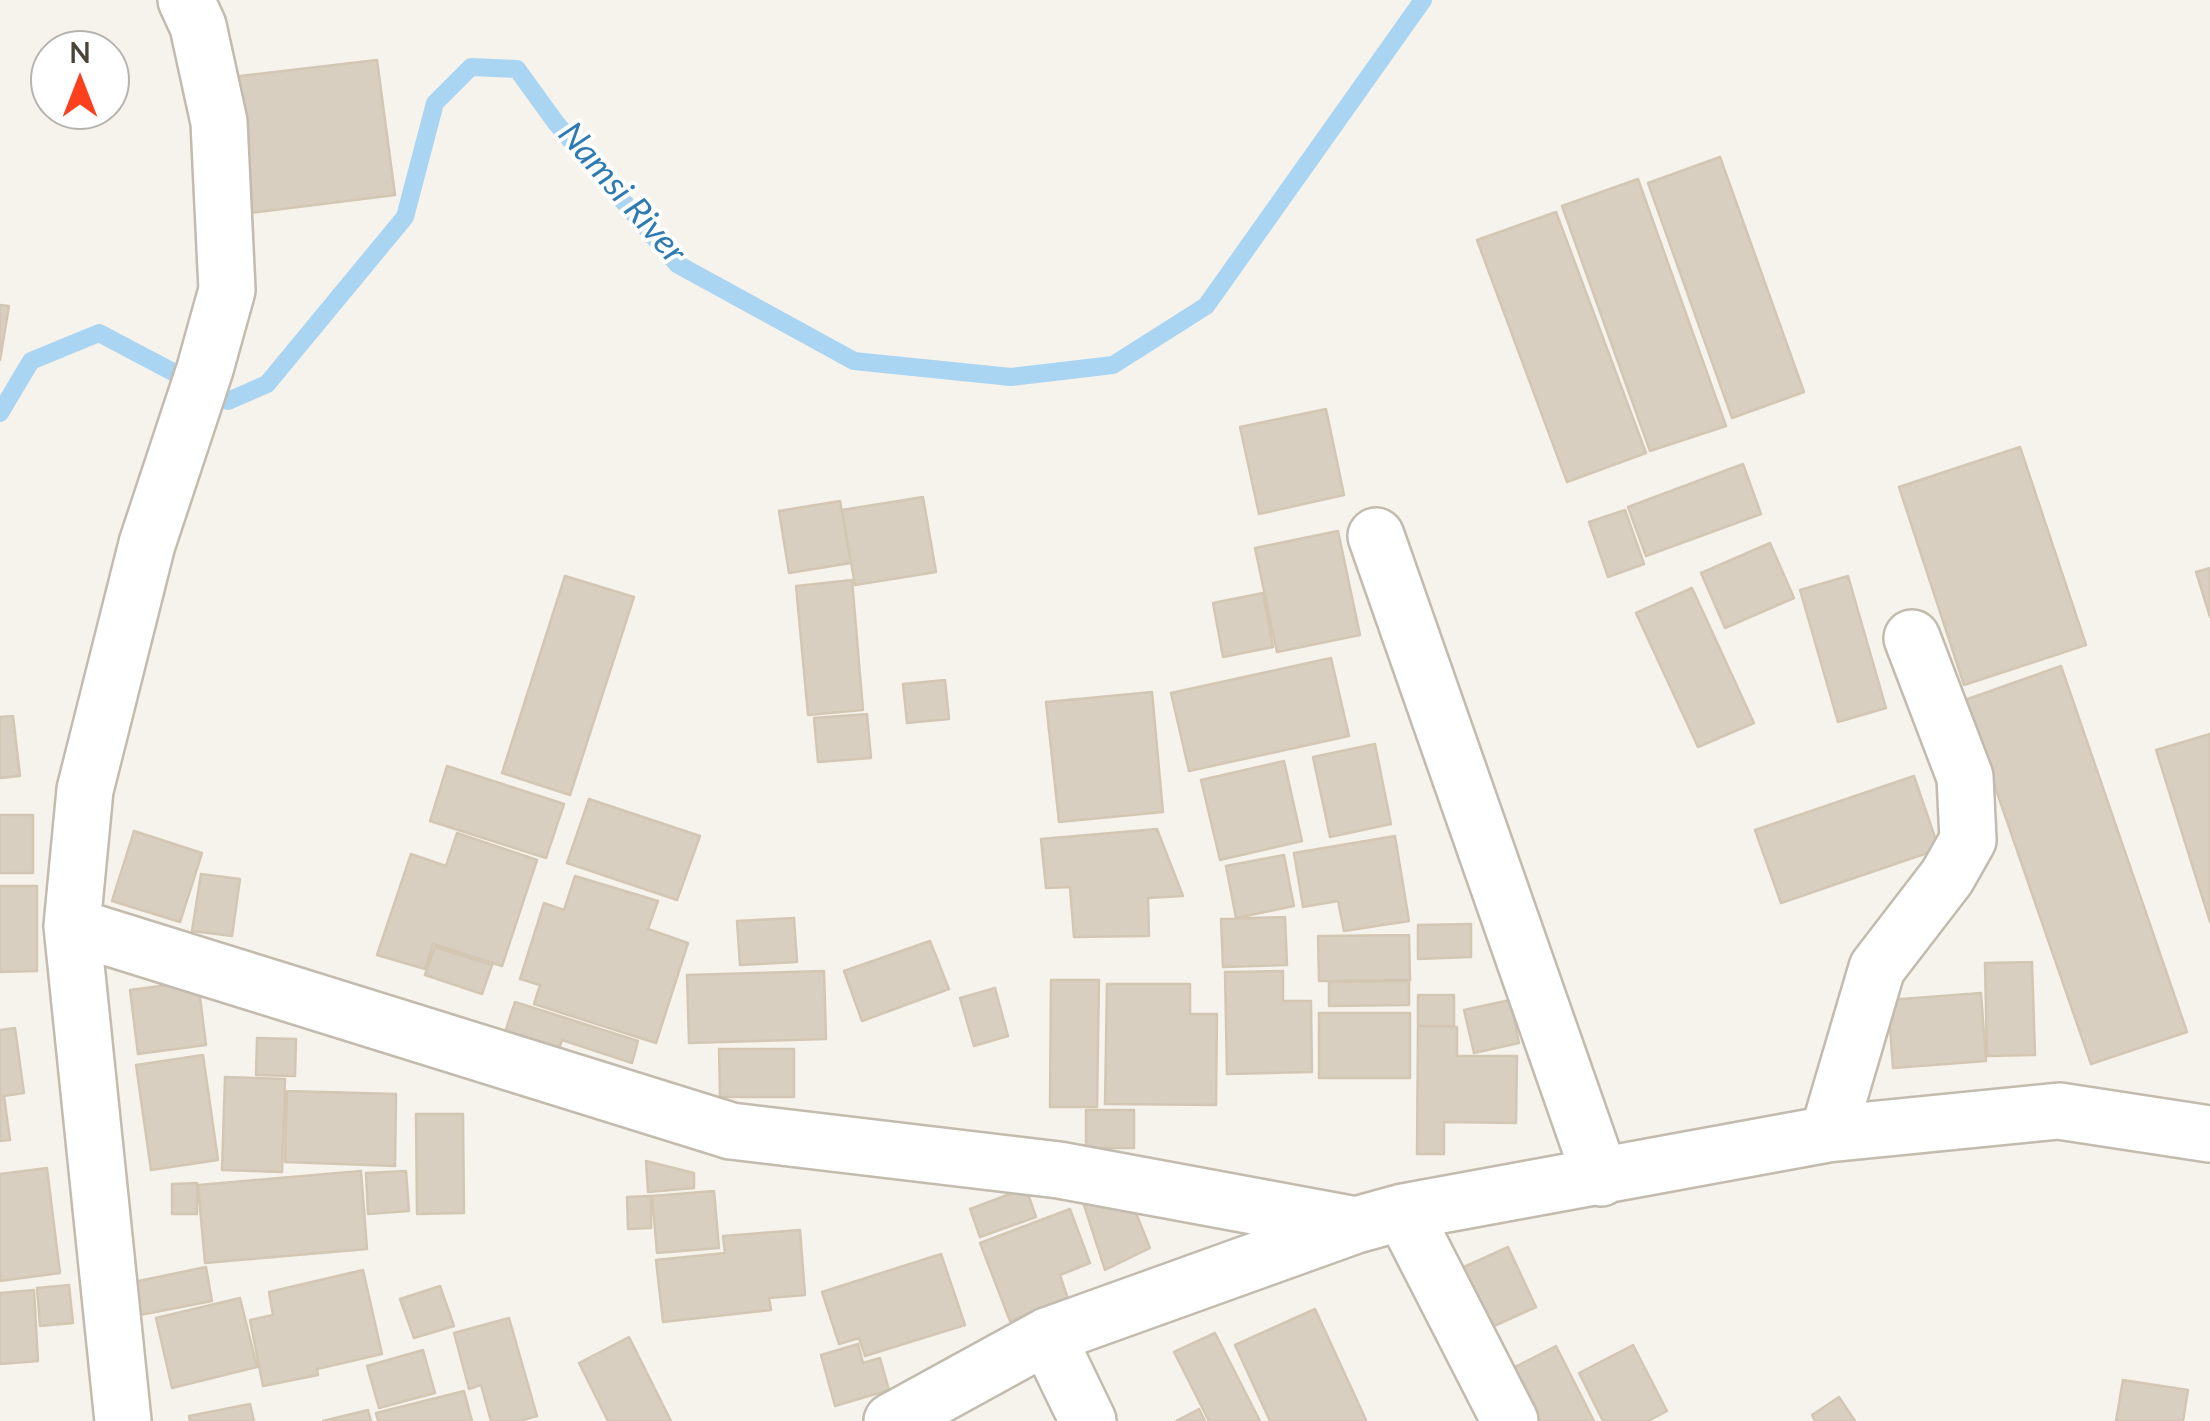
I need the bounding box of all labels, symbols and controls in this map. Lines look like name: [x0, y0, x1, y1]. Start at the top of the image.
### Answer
north arrow: [30, 30, 130, 130]
text: N: [69, 35, 91, 69]
water label: Namsi River: [549, 114, 695, 272]

